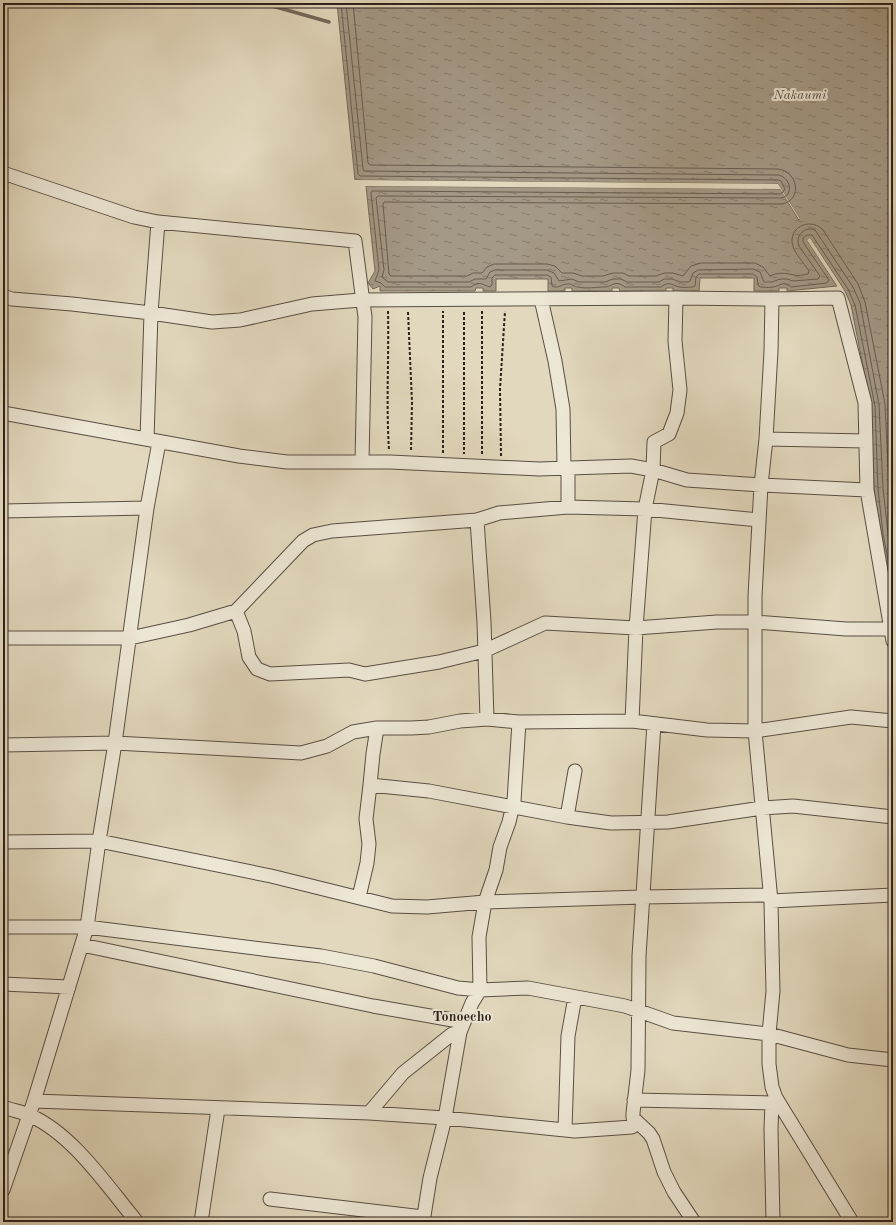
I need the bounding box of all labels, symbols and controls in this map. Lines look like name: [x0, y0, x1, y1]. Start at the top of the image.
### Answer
water label: Nakaumi: [773, 89, 827, 102]
district label: Tonoecho: [432, 1010, 492, 1024]

